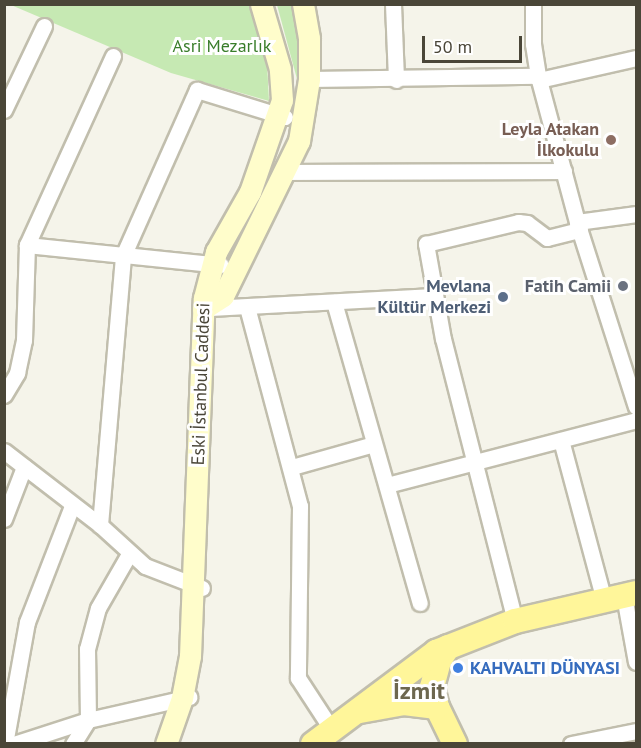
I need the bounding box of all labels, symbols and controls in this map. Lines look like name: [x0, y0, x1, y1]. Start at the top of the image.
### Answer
scale bar: [425, 24, 526, 62]
park label: Asri Mezarlık: [173, 35, 271, 57]
text: 50 m: [433, 35, 472, 58]
place label: Leyla Atakan İlkokulu: [501, 119, 599, 162]
marker: Leyla Atakan İlkokulu: [604, 133, 618, 147]
place label: Fatih Camii: [524, 275, 611, 297]
place label: Mevlana Kültür Merkezi: [377, 276, 491, 318]
marker: Fatih Camii: [616, 279, 630, 293]
marker: Mevlana Kültür Merkezi: [496, 290, 510, 304]
street label: Eski İstanbul Caddesi: [187, 302, 215, 466]
place label: KAHVALTI DÜNYASI: [470, 657, 620, 679]
marker: KAHVALTI DÜNYASI: [451, 661, 465, 675]
district label: İzmit: [393, 677, 445, 705]

